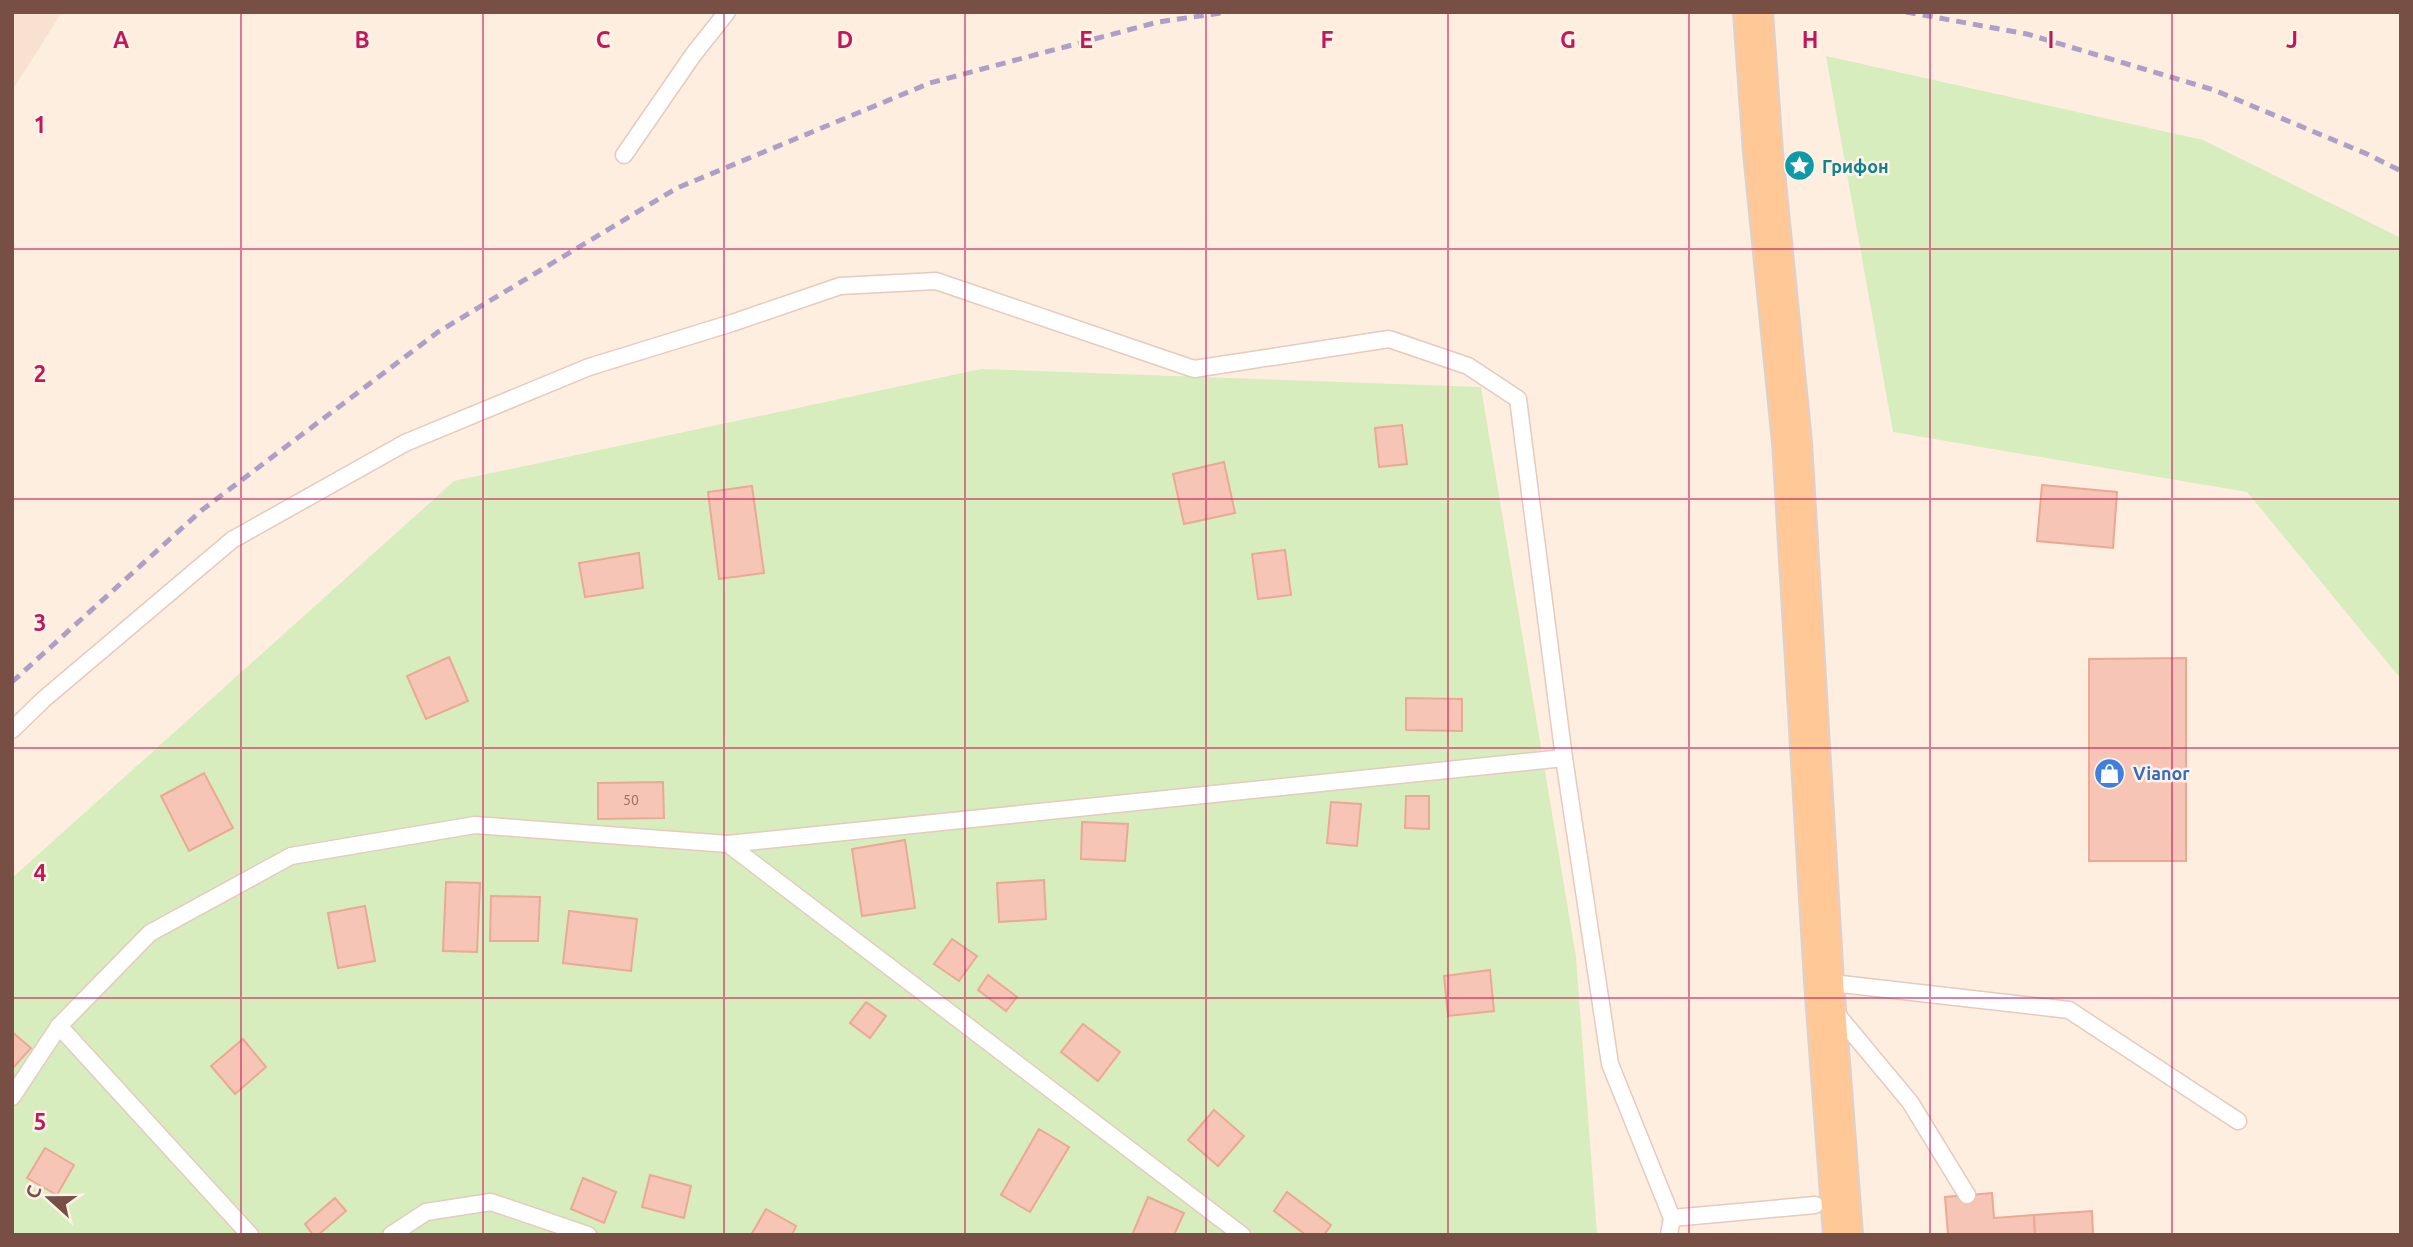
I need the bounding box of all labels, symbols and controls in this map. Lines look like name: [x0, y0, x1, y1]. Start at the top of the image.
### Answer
text: A: [113, 27, 129, 52]
text: B: [354, 27, 370, 52]
text: C: [596, 27, 611, 52]
text: D: [837, 27, 853, 52]
text: E: [1079, 27, 1093, 52]
text: F: [1321, 27, 1334, 52]
text: G: [1560, 27, 1576, 52]
text: H: [1802, 27, 1818, 52]
text: I: [2048, 27, 2054, 52]
text: J: [2286, 27, 2298, 52]
text: 1: [34, 112, 46, 137]
place icon: Грифон: [1782, 149, 1816, 183]
place label: Грифон: [1822, 156, 1889, 176]
text: 2: [34, 361, 46, 386]
text: 3: [34, 610, 46, 635]
shop icon: Vianor: [2093, 756, 2127, 790]
place label: Vianor: [2133, 763, 2190, 783]
house number: 50: [623, 792, 639, 808]
text: 4: [34, 860, 47, 885]
text: 5: [34, 1109, 46, 1134]
north arrow: [14, 1163, 84, 1233]
text: С: [21, 1182, 46, 1202]

